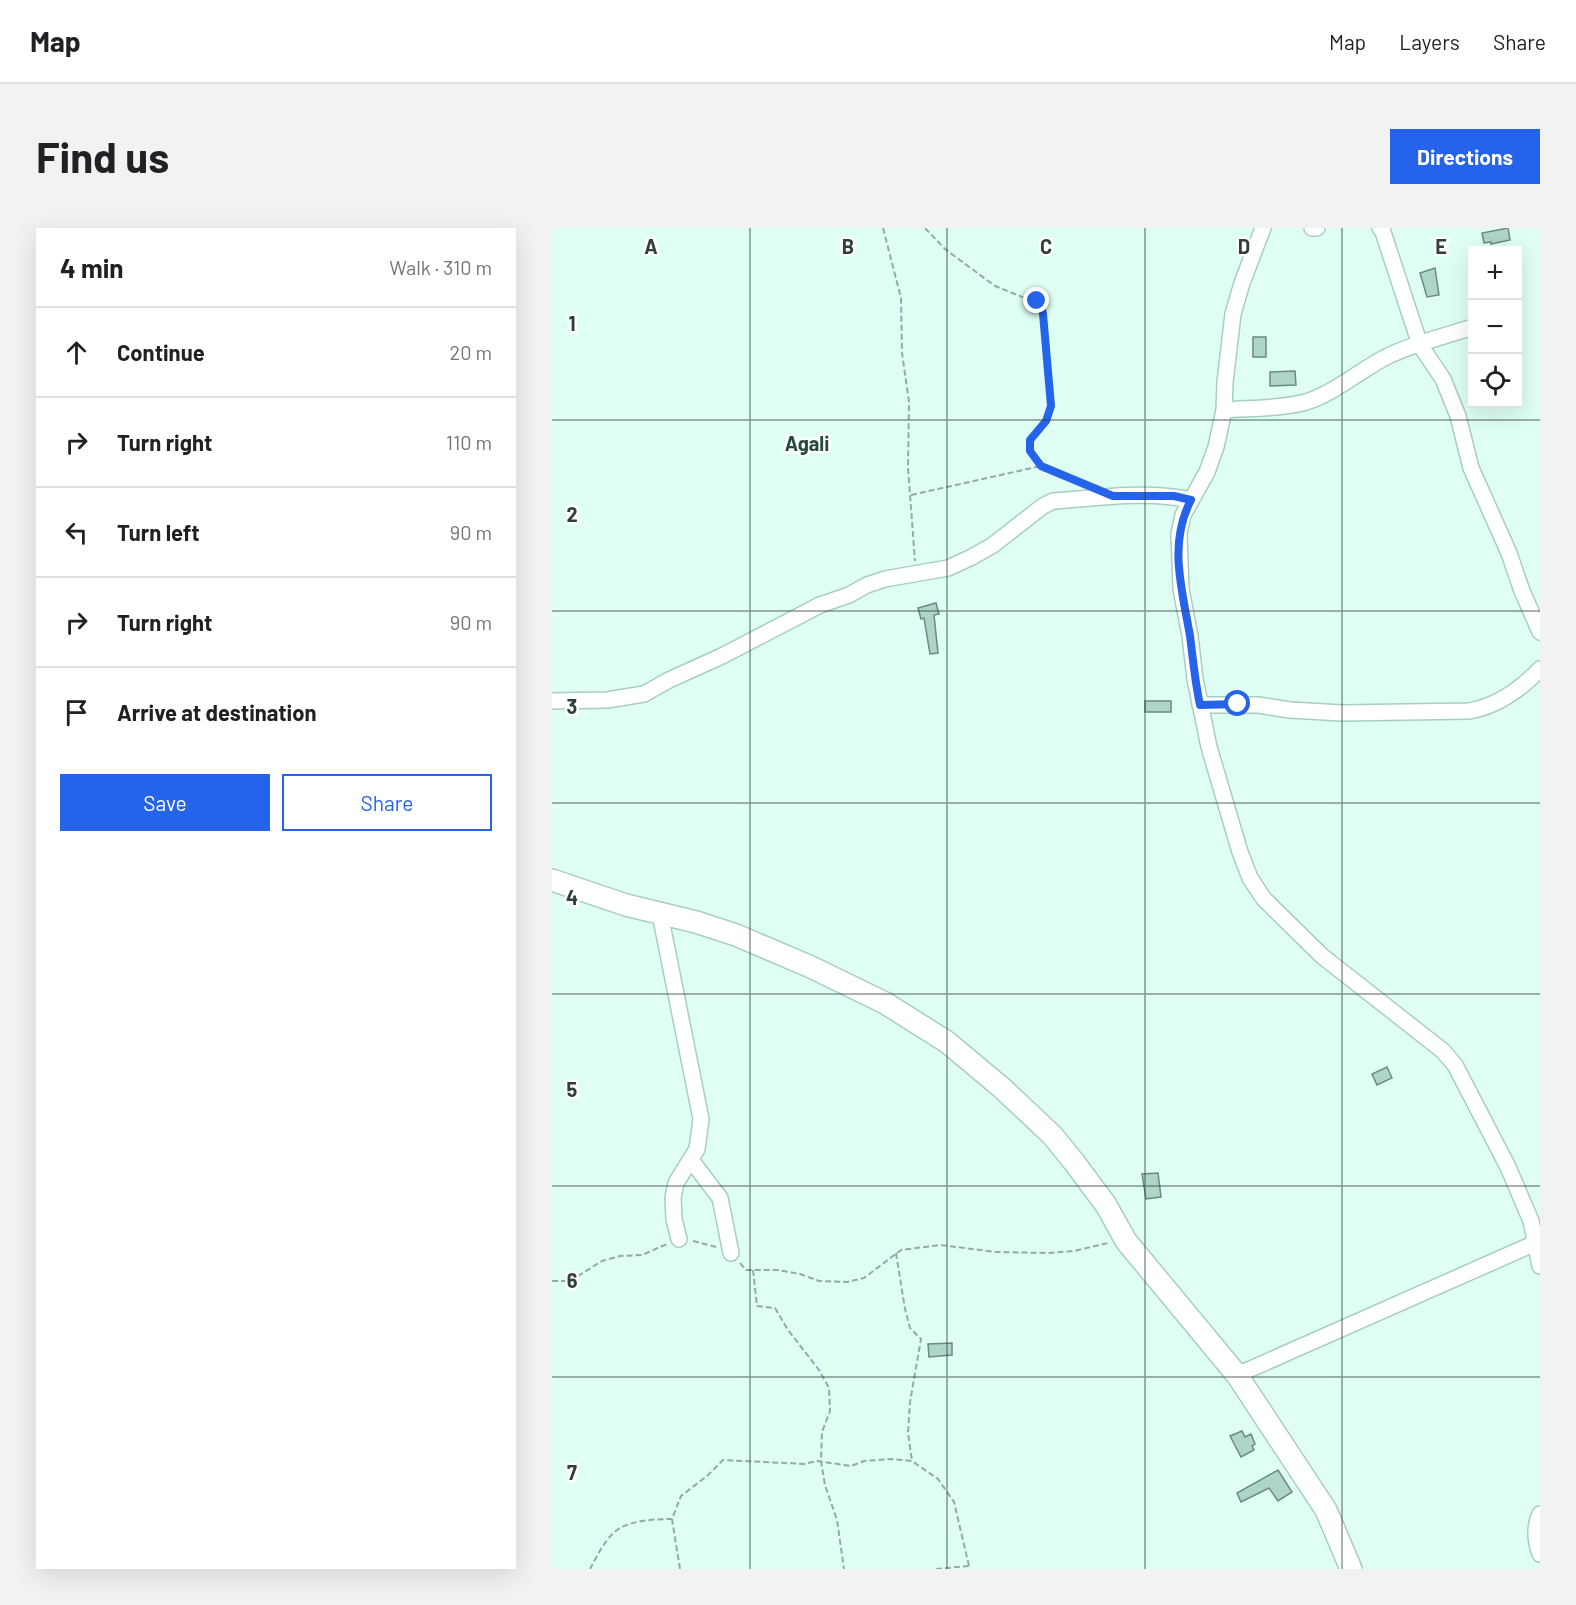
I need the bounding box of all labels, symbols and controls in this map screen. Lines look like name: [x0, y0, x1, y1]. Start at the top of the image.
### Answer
text: Map: [30, 24, 81, 58]
text: Map: [1329, 29, 1366, 54]
text: Layers: [1399, 29, 1460, 54]
text: Share: [1493, 29, 1546, 54]
button: Directions: [1390, 129, 1540, 184]
text: Find us: [36, 131, 169, 181]
text: A: [644, 234, 658, 258]
text: B: [842, 234, 854, 258]
text: C: [1040, 234, 1052, 258]
text: D: [1238, 234, 1250, 258]
text: E: [1435, 234, 1447, 258]
map controls: [1468, 246, 1522, 408]
button: +: [1468, 246, 1522, 300]
text: 4 min: [60, 252, 124, 283]
text: Walk · 310 m: [389, 255, 492, 279]
route end: [1023, 287, 1049, 313]
button: −: [1468, 300, 1522, 354]
text: 1: [568, 311, 576, 335]
icon: ahead: [60, 336, 93, 369]
text: Continue: [117, 339, 205, 365]
text: 20 m: [449, 340, 492, 364]
button: locate: [1468, 354, 1522, 408]
icon: right: [60, 426, 93, 459]
text: Turn right: [117, 429, 212, 455]
text: 110 m: [446, 430, 492, 454]
district label: Agali: [785, 431, 829, 455]
text: 2: [566, 502, 578, 526]
icon: left: [60, 516, 93, 549]
text: Turn left: [117, 519, 200, 545]
text: 90 m: [450, 520, 492, 544]
icon: right: [60, 606, 93, 639]
text: Turn right: [117, 609, 212, 635]
text: 90 m: [450, 610, 492, 634]
route start: [1224, 690, 1250, 716]
text: 3: [567, 694, 577, 718]
icon: arrive: [60, 696, 93, 729]
text: Arrive at destination: [117, 699, 316, 725]
button: Save: [60, 774, 270, 831]
button: Share: [282, 774, 492, 831]
text: 4: [566, 885, 578, 909]
text: 5: [567, 1077, 578, 1101]
text: 6: [567, 1268, 578, 1292]
text: 7: [567, 1460, 577, 1484]

